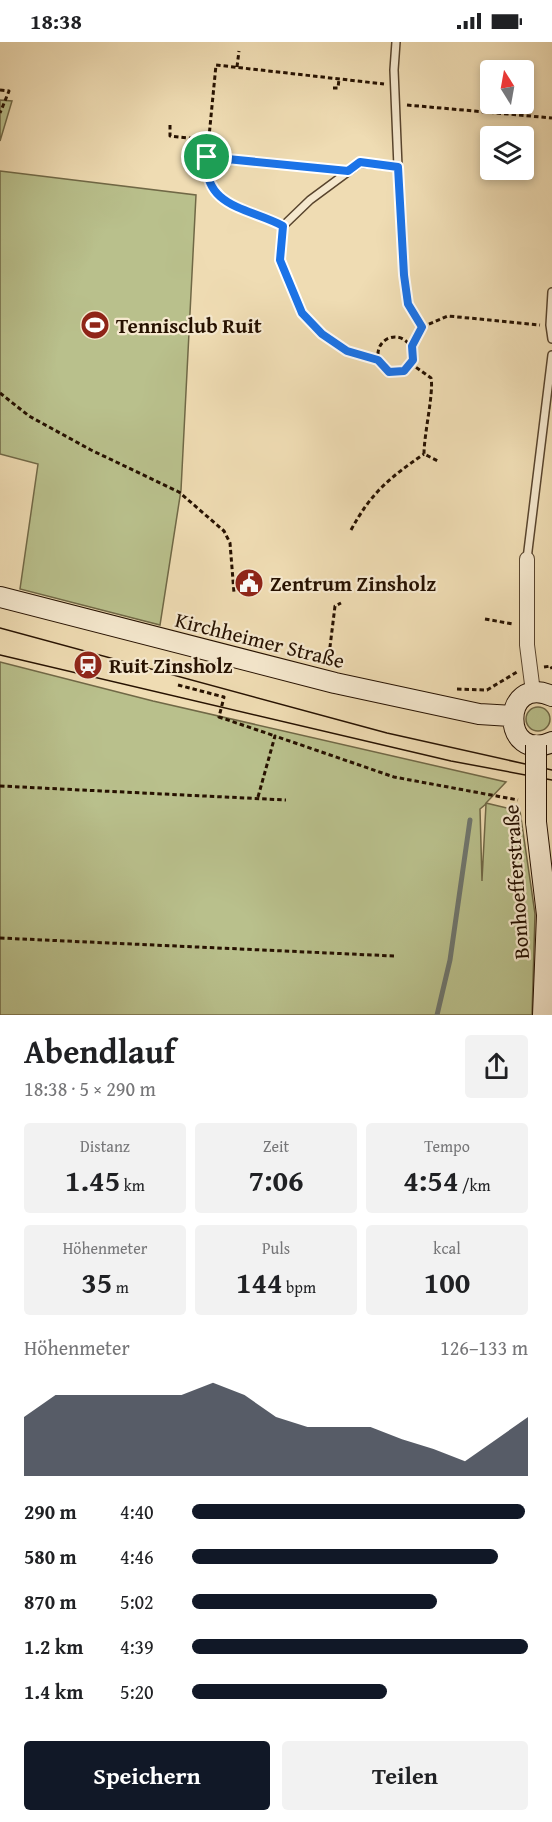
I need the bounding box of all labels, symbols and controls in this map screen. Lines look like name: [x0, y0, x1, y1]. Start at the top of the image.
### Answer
text: 18:38: [30, 5, 82, 37]
north arrow: [480, 60, 534, 114]
map controls: [480, 60, 534, 180]
button: layers: [480, 126, 534, 180]
pin: [181, 131, 232, 182]
icon: arrive: [190, 140, 223, 173]
sports icon: Tennisclub Ruit: [79, 309, 111, 341]
place label: Tennisclub Ruit: [116, 310, 262, 341]
public building icon: Zentrum Zinsholz: [233, 567, 265, 599]
place label: Zentrum Zinsholz: [270, 568, 436, 599]
street label: Kirchheimer Straße: [172, 604, 348, 676]
station icon: Ruit Zinsholz: [72, 649, 104, 681]
place label: Ruit Zinsholz: [109, 650, 233, 681]
street label: Bonhoefferstraße: [495, 803, 537, 960]
text: Abendlauf: [24, 1027, 175, 1075]
button: share: [465, 1035, 528, 1098]
text: 18:38 · 5 × 290 m: [24, 1074, 156, 1103]
text: Distanz: [80, 1134, 130, 1158]
text: Zeit: [263, 1134, 289, 1158]
text: Tempo: [424, 1134, 470, 1158]
text: 1.45: [65, 1158, 120, 1202]
text: 7:06: [248, 1158, 304, 1202]
text: 4:54: [403, 1158, 458, 1202]
text: km: [120, 1173, 145, 1197]
text: /km: [458, 1173, 491, 1197]
text: Höhenmeter: [63, 1236, 147, 1260]
text: Puls: [262, 1236, 290, 1260]
text: kcal: [433, 1236, 461, 1260]
text: 35: [81, 1260, 112, 1304]
text: 144: [236, 1260, 283, 1304]
text: 100: [424, 1260, 470, 1304]
text: m: [112, 1275, 129, 1299]
text: bpm: [283, 1275, 316, 1299]
text: Höhenmeter: [24, 1333, 130, 1362]
text: 126–133 m: [440, 1333, 528, 1362]
text: 290 m: [24, 1497, 77, 1526]
text: 4:40: [120, 1497, 154, 1526]
text: 580 m: [24, 1542, 77, 1571]
text: 4:46: [120, 1542, 154, 1571]
text: 870 m: [24, 1587, 77, 1616]
text: 5:02: [120, 1587, 154, 1616]
text: 1.2 km: [24, 1632, 83, 1661]
text: 4:39: [120, 1632, 154, 1661]
text: 1.4 km: [24, 1677, 83, 1706]
text: 5:20: [120, 1677, 154, 1706]
button: Speichern: [24, 1741, 270, 1810]
button: Teilen: [282, 1741, 528, 1810]

